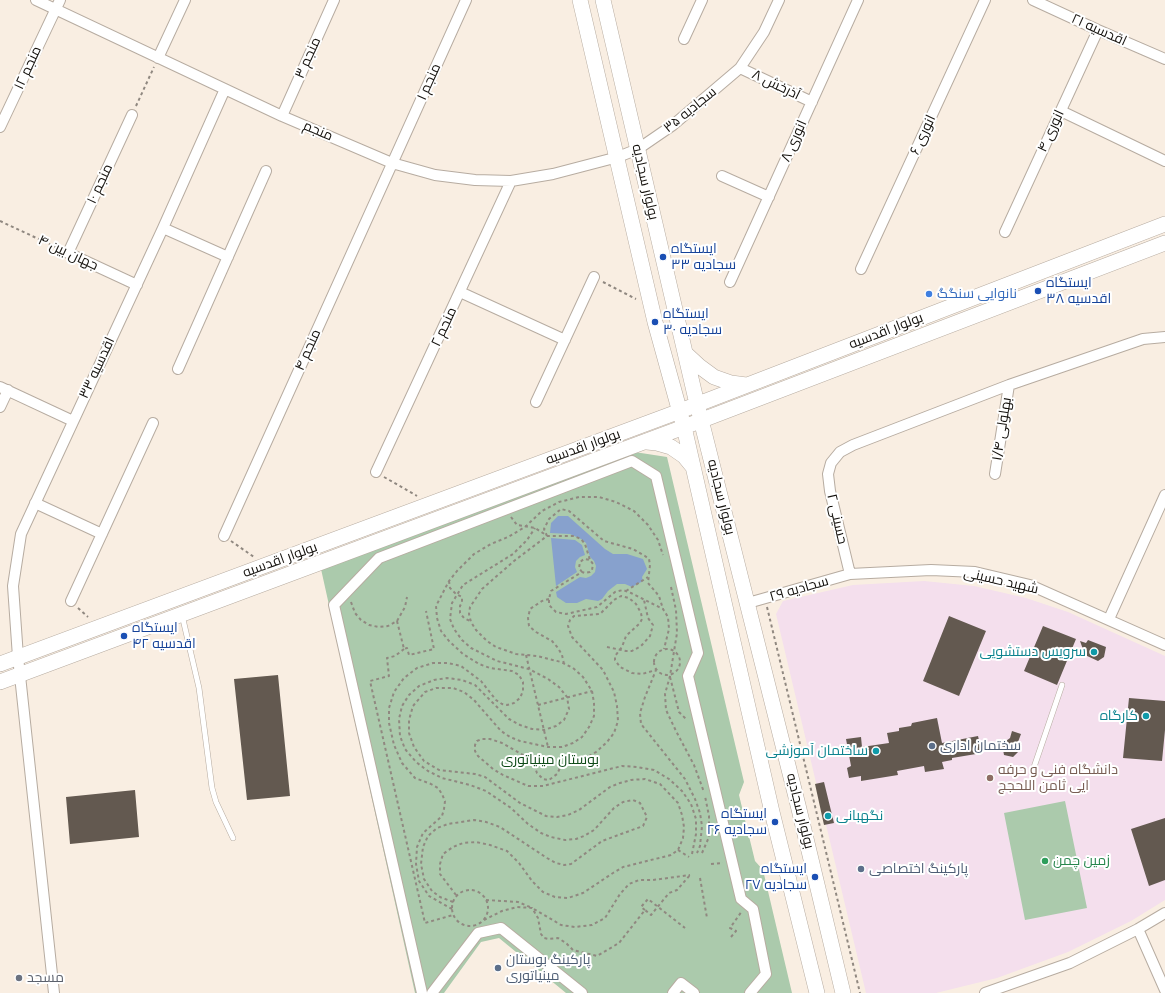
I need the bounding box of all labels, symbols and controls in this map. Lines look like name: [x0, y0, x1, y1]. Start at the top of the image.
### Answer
street label: اقدسیه ۲۱: [1069, 10, 1129, 50]
street label: منجم ۳: [291, 35, 325, 81]
street label: منجم ۱۲: [11, 44, 45, 92]
street label: منجم ۱: [413, 61, 445, 103]
street label: آذرخش ۸: [749, 66, 803, 104]
street label: سجادیه ۳۵: [660, 84, 720, 136]
street label: انوری ۴: [1034, 107, 1068, 155]
street label: انوری ۶: [907, 112, 939, 158]
street label: منجم: [301, 117, 335, 145]
street label: انوری ۸: [777, 117, 811, 165]
street label: بولوار سجادیه: [628, 142, 662, 222]
street label: منجم ۱۰: [84, 161, 116, 207]
street label: جهان بین ۴: [35, 232, 101, 274]
place label: ایستگاه سجادیه ۳۳: [671, 241, 736, 274]
marker: ایستگاه سجادیه ۳۳: [658, 252, 668, 262]
place label: ایستگاه اقدسیه ۳۸: [1046, 275, 1111, 308]
place label: نانوایی سنگگ: [937, 286, 1017, 302]
marker: ایستگاه اقدسیه ۳۸: [1033, 286, 1043, 296]
marker: نانوایی سنگگ: [924, 289, 934, 299]
street label: منجم ۲: [428, 305, 460, 349]
place label: ایستگاه سجادیه ۳۰: [663, 306, 722, 338]
street label: بولوار اقدسیه: [846, 309, 926, 353]
marker: ایستگاه سجادیه ۳۰: [650, 317, 660, 327]
street label: منجم ۴: [291, 327, 325, 373]
street label: اقدسیه ۳۳: [75, 335, 119, 401]
street label: بهلولی ۱/۴: [989, 396, 1015, 462]
street label: بولوار اقدسیه: [543, 426, 623, 468]
street label: بولوار سجادیه: [703, 457, 739, 537]
street label: حسینی ۲: [823, 492, 851, 546]
street label: بولوار اقدسیه: [240, 539, 320, 581]
street label: شهید حسینی: [962, 564, 1040, 598]
street label: سجادیه ۲۹: [767, 573, 831, 605]
place label: ایستگاه اقدسیه ۴۲: [132, 620, 196, 652]
marker: ایستگاه اقدسیه ۴۲: [119, 631, 129, 641]
place label: سرویس دستشویی: [979, 644, 1086, 660]
marker: سرویس دستشویی: [1089, 647, 1099, 657]
place label: کارگاه: [1100, 708, 1138, 724]
marker: کارگاه: [1141, 711, 1151, 721]
place label: سختمان اداری: [940, 738, 1021, 754]
marker: سختمان اداری: [927, 741, 937, 751]
place label: ساختمان آموزشی: [766, 743, 868, 759]
marker: ساختمان آموزشی: [871, 746, 881, 756]
park label: بوستان مینیاتوری: [501, 752, 599, 768]
place label: دانشگاه فنی و حرفه ایی ثامن اللحجج: [998, 762, 1118, 794]
street label: بولوار سجادیه: [782, 771, 818, 851]
marker: دانشگاه فنی و حرفه ایی ثامن اللحجج: [985, 773, 995, 783]
place label: ایستگاه سجادیه ۲۶: [707, 806, 767, 838]
place label: نگهبانی: [836, 808, 883, 824]
marker: نگهبانی: [823, 811, 833, 821]
marker: ایستگاه سجادیه ۲۶: [770, 817, 780, 827]
place label: زمین چمن: [1053, 853, 1110, 869]
marker: زمین چمن: [1040, 856, 1050, 866]
place label: ایستگاه سجادیه ۲۷: [745, 861, 807, 894]
place label: پارکینگ اختصاصی: [869, 861, 968, 877]
marker: پارکینگ اختصاصی: [856, 864, 866, 874]
marker: ایستگاه سجادیه ۲۷: [810, 872, 820, 882]
place label: پارکینگ بوستان مینیاتوری: [506, 952, 590, 984]
marker: پارکینگ بوستان مینیاتوری: [493, 963, 503, 973]
place label: مسجد: [27, 970, 64, 986]
marker: مسجد: [14, 973, 24, 983]

